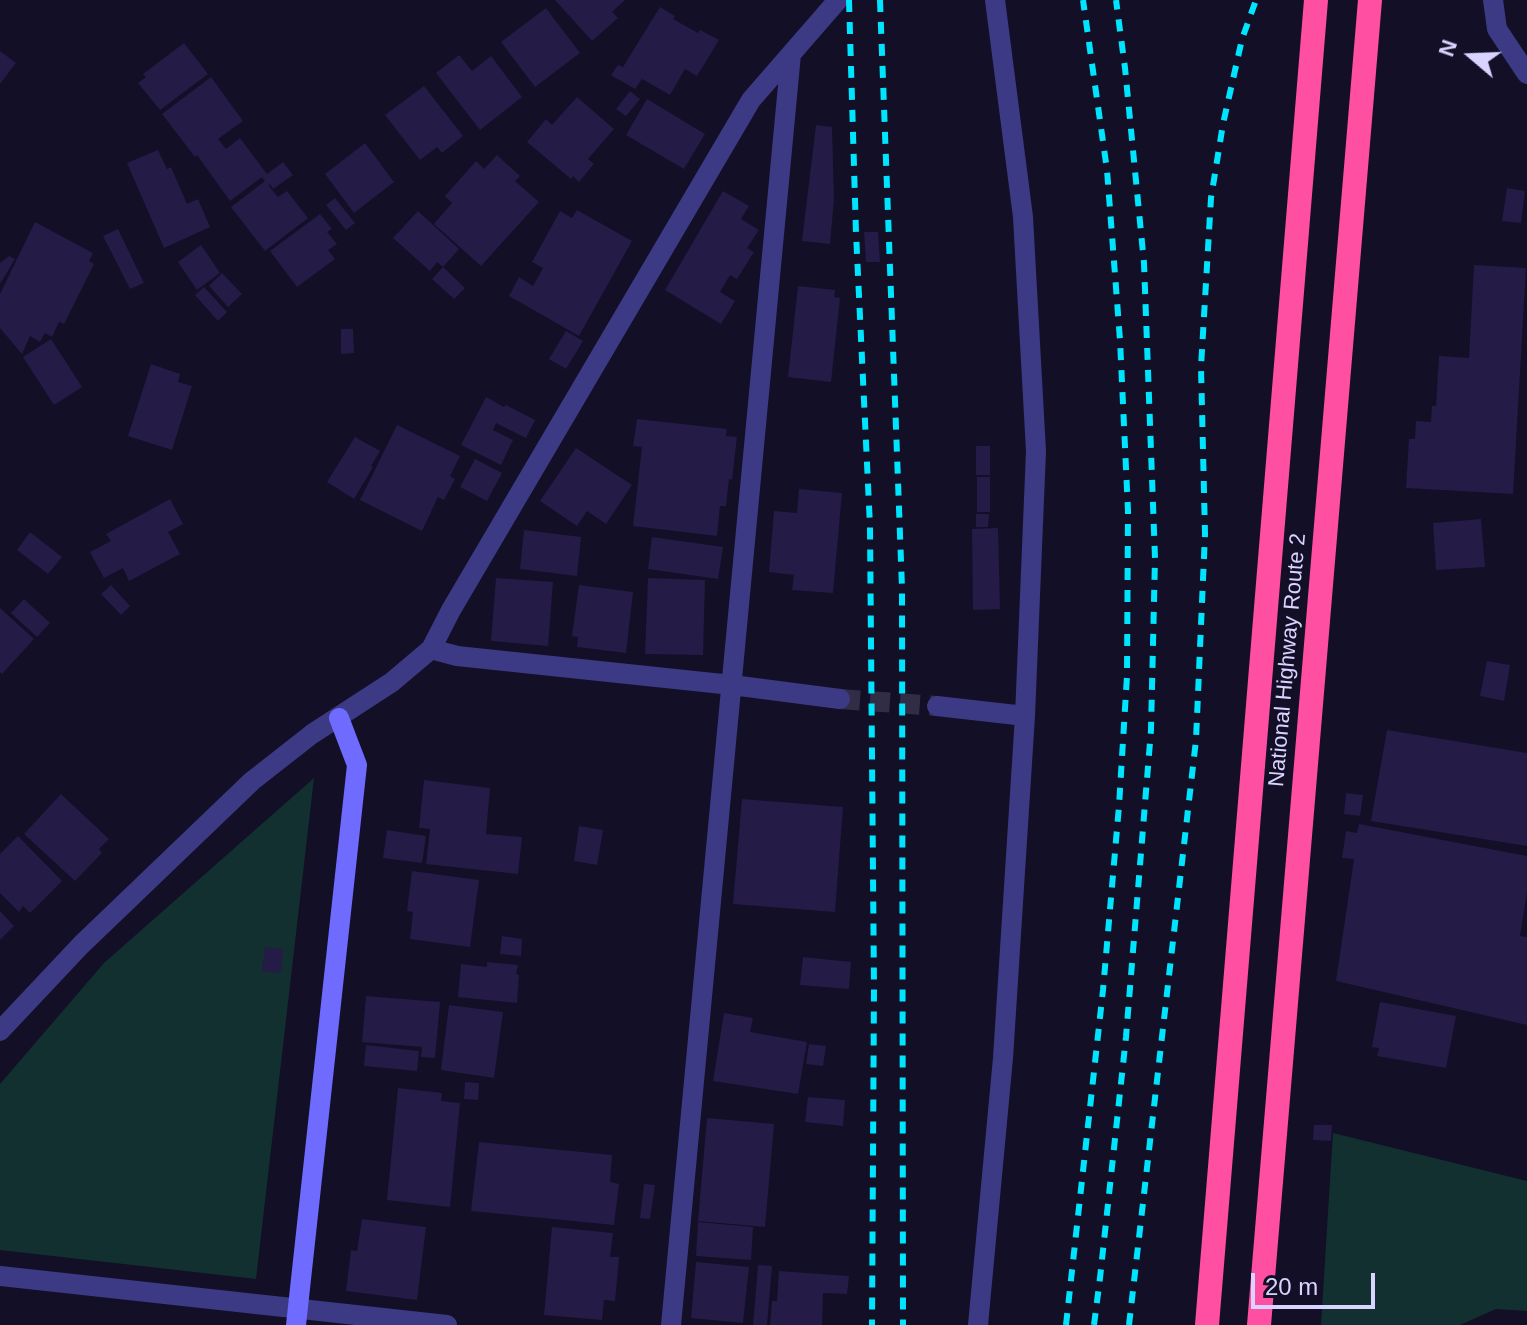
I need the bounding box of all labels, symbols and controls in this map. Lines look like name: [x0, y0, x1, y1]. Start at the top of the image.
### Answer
north arrow: [1431, 16, 1511, 96]
text: N: [1433, 36, 1462, 60]
street label: National Highway Route 2: [1264, 532, 1312, 788]
scale bar: [1255, 1257, 1379, 1307]
text: 20 m: [1265, 1273, 1318, 1300]

